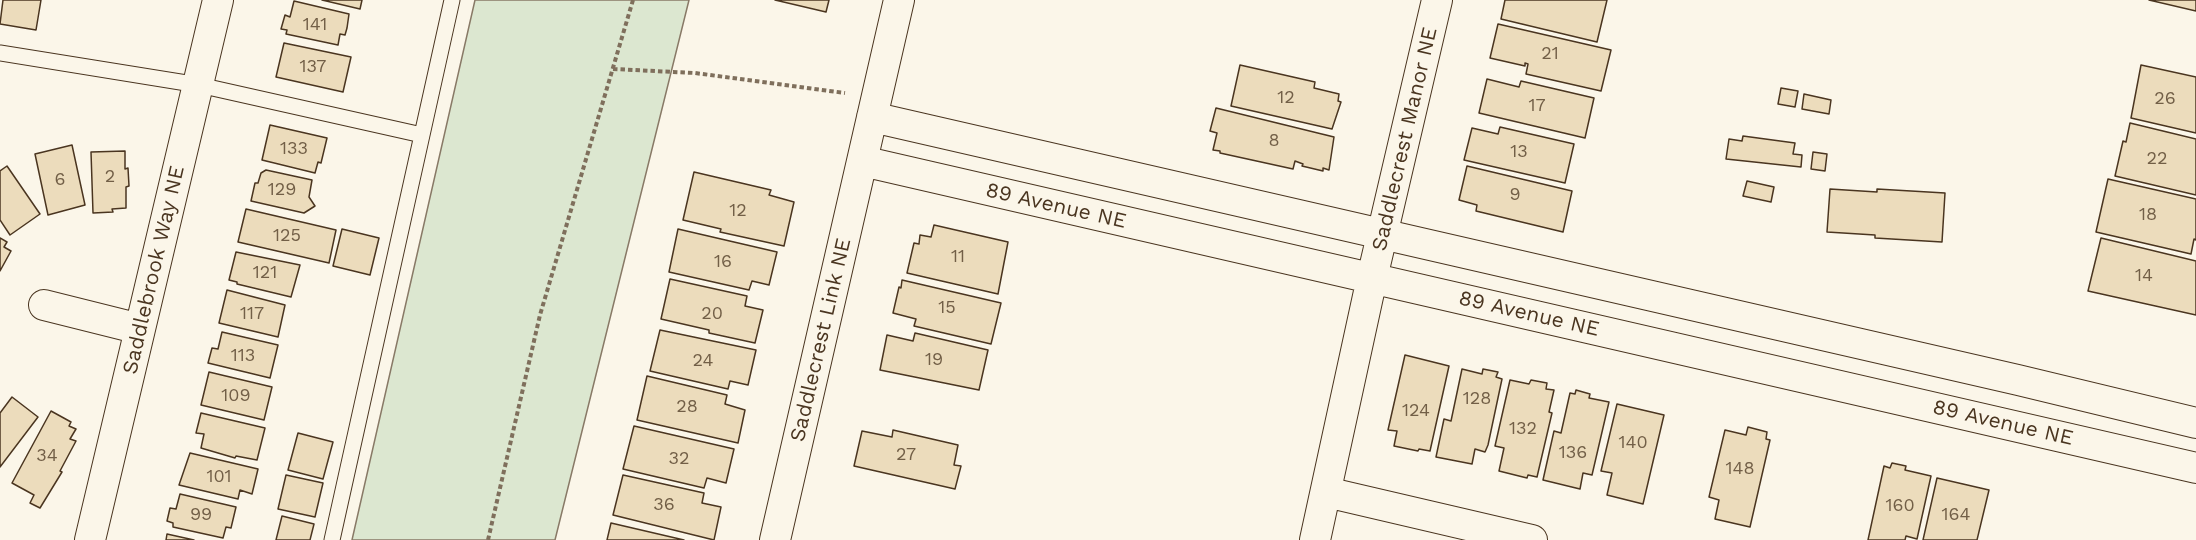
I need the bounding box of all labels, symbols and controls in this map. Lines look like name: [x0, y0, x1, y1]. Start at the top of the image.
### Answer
house number: 141: [303, 14, 327, 36]
street label: Saddlecrest Manor NE: [1367, 25, 1443, 253]
house number: 21: [1541, 43, 1559, 65]
house number: 137: [300, 56, 326, 78]
house number: 12: [1277, 87, 1295, 109]
house number: 26: [2154, 88, 2176, 110]
house number: 17: [1528, 95, 1546, 117]
house number: 8: [1268, 130, 1280, 152]
house number: 133: [280, 138, 308, 160]
house number: 13: [1510, 141, 1528, 163]
house number: 22: [2147, 148, 2167, 170]
street label: Saddlebrook Way NE: [118, 163, 190, 377]
house number: 2: [105, 166, 115, 188]
house number: 6: [55, 169, 65, 191]
street label: 89 Avenue NE: [983, 178, 1129, 234]
house number: 129: [268, 179, 296, 201]
house number: 9: [1509, 184, 1521, 206]
house number: 12: [729, 200, 747, 222]
house number: 18: [2139, 204, 2157, 226]
house number: 125: [273, 225, 301, 247]
street label: Saddlecrest Link NE: [785, 236, 857, 444]
house number: 11: [951, 246, 965, 268]
house number: 16: [714, 251, 732, 273]
house number: 121: [253, 262, 277, 284]
house number: 14: [2135, 265, 2153, 287]
street label: 89 Avenue NE: [1456, 286, 1602, 342]
house number: 15: [938, 297, 956, 319]
house number: 117: [240, 303, 264, 325]
house number: 20: [701, 303, 723, 325]
house number: 113: [231, 345, 255, 367]
house number: 19: [925, 349, 943, 371]
house number: 24: [693, 350, 713, 372]
house number: 109: [221, 385, 251, 407]
house number: 128: [1463, 388, 1491, 410]
street label: 89 Avenue NE: [1930, 395, 2076, 451]
house number: 28: [676, 396, 698, 418]
house number: 124: [1402, 400, 1430, 422]
house number: 132: [1509, 418, 1537, 440]
house number: 140: [1618, 432, 1648, 454]
house number: 136: [1559, 442, 1587, 464]
house number: 27: [896, 444, 916, 466]
house number: 34: [36, 445, 58, 467]
house number: 32: [669, 448, 689, 470]
house number: 148: [1725, 458, 1755, 480]
house number: 101: [206, 466, 232, 488]
house number: 36: [653, 494, 675, 516]
house number: 160: [1885, 495, 1915, 517]
house number: 99: [190, 504, 212, 526]
house number: 164: [1942, 504, 1970, 526]

